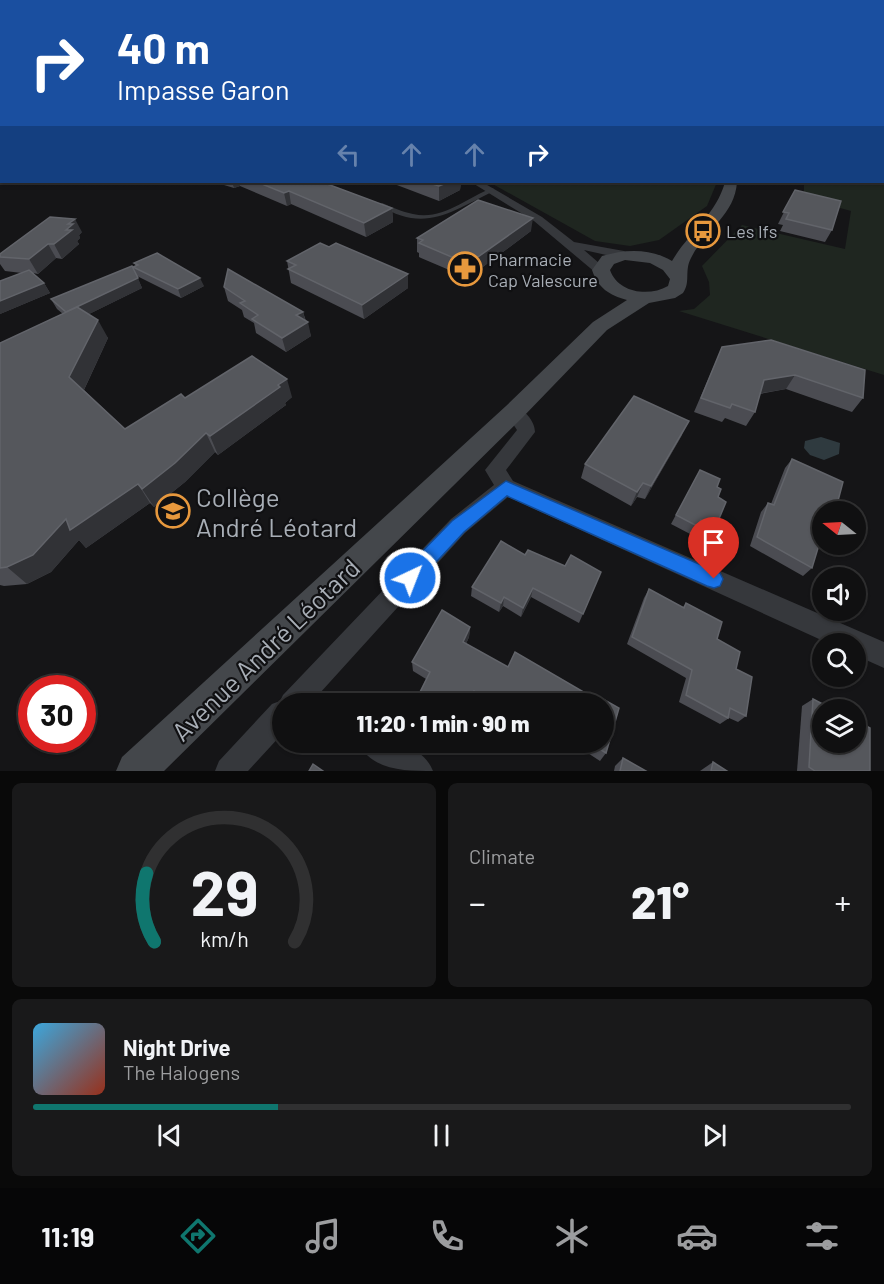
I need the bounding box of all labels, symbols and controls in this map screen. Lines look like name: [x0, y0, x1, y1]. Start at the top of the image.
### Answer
text: 40 m: [117, 22, 210, 72]
icon: right: [18, 24, 96, 102]
text: Impasse Garon: [117, 73, 290, 105]
icon: left: [332, 138, 365, 171]
icon: ahead: [395, 138, 428, 171]
icon: ahead: [458, 138, 491, 171]
icon: right: [521, 138, 554, 171]
bus stop icon: Les Ifs: [685, 213, 721, 249]
place label: Les Ifs: [726, 220, 777, 242]
place label: Pharmacie Cap Valescure: [488, 248, 598, 291]
pharmacy icon: Pharmacie Cap Valescure: [447, 251, 483, 287]
place label: Collège André Léotard: [196, 481, 357, 542]
school or university icon: Collège André Léotard: [155, 493, 191, 529]
north arrow: [812, 501, 866, 555]
map controls: [812, 501, 866, 753]
pin: [688, 517, 739, 579]
icon: arrive: [697, 526, 730, 559]
position arrow: [378, 546, 442, 610]
street label: Avenue André Léotard: [165, 551, 365, 747]
button: sound: [812, 567, 866, 621]
button: search: [812, 633, 866, 687]
speed limit sign: 30: [18, 675, 96, 753]
button: layers: [812, 699, 866, 753]
text: 11:20 · 1 min · 90 m: [357, 710, 530, 736]
text: Climate: [469, 844, 535, 868]
text: 29: [190, 854, 258, 928]
text: 21°: [631, 874, 689, 928]
text: −: [469, 882, 486, 922]
text: +: [834, 882, 851, 922]
text: km/h: [200, 926, 248, 951]
text: Night Drive: [123, 1034, 231, 1060]
text: The Halogens: [123, 1060, 240, 1084]
icon: previous: [153, 1119, 186, 1152]
icon: pause: [425, 1119, 458, 1152]
icon: next: [698, 1119, 731, 1152]
icon: directions: [177, 1215, 219, 1257]
icon: music: [302, 1215, 344, 1257]
icon: phone: [426, 1215, 468, 1257]
icon: climate: [551, 1215, 593, 1257]
icon: car: [676, 1215, 718, 1257]
icon: filters: [801, 1215, 843, 1257]
text: 11:19: [41, 1220, 94, 1252]

